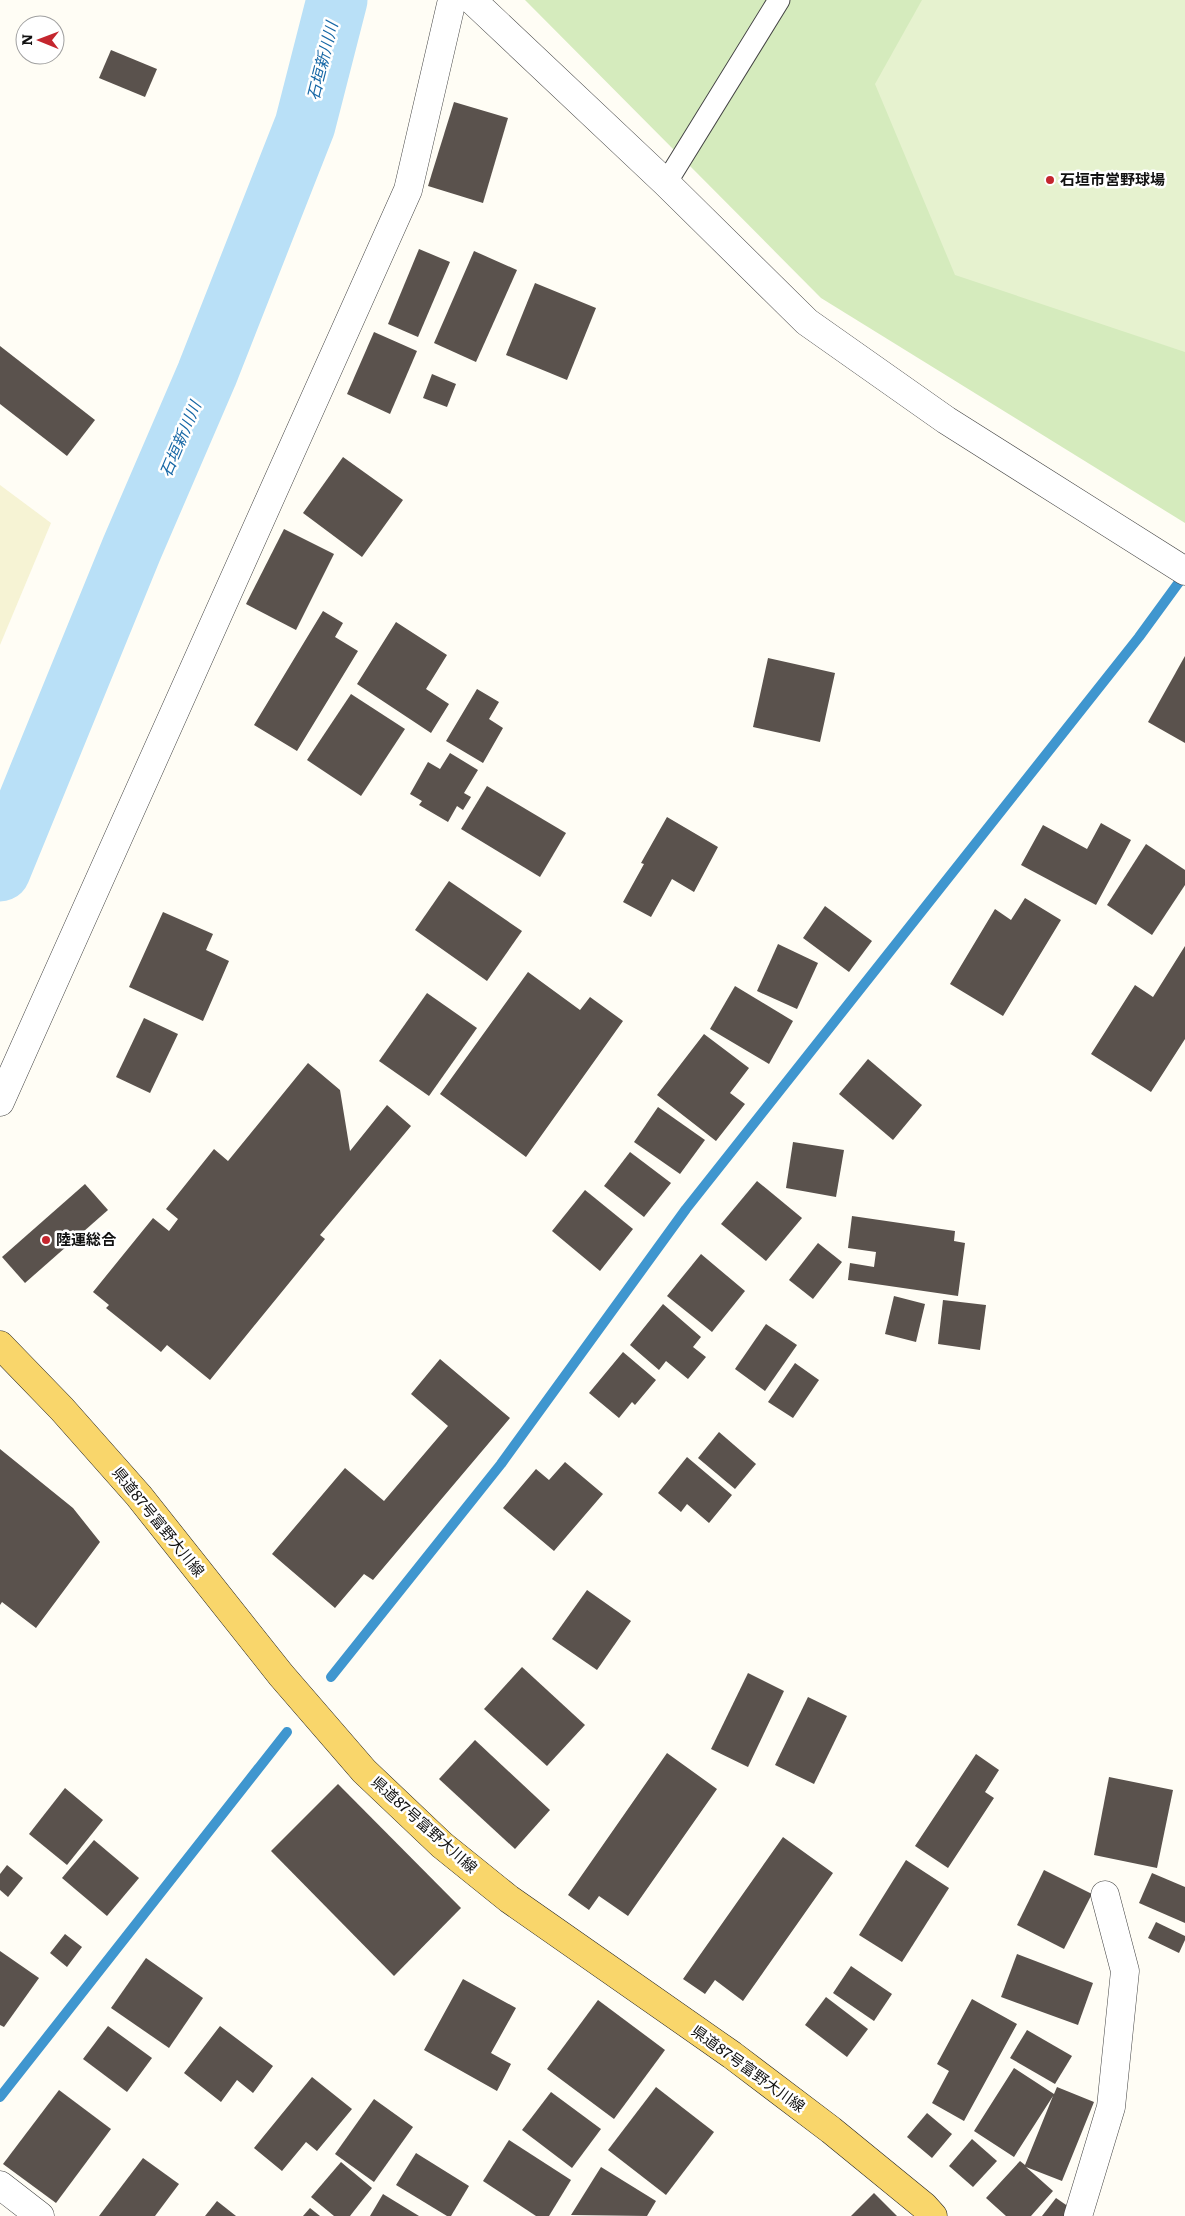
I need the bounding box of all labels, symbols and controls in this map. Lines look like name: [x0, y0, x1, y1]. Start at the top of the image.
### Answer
north arrow: [15, 15, 65, 65]
water label: 石垣新川川: [300, 17, 343, 102]
text: N: [16, 33, 36, 46]
place label: 石垣市営野球場: [1060, 167, 1165, 190]
marker: 石垣市営野球場: [1044, 174, 1056, 186]
water label: 石垣新川川: [152, 395, 207, 480]
place label: 陸運総合: [56, 1227, 117, 1250]
marker: 陸運総合: [40, 1234, 52, 1246]
street label: 県道87号富野大川線: [108, 1461, 211, 1581]
street label: 県道87号富野大川線: [367, 1770, 483, 1878]
street label: 県道87号富野大川線: [687, 2019, 811, 2117]

